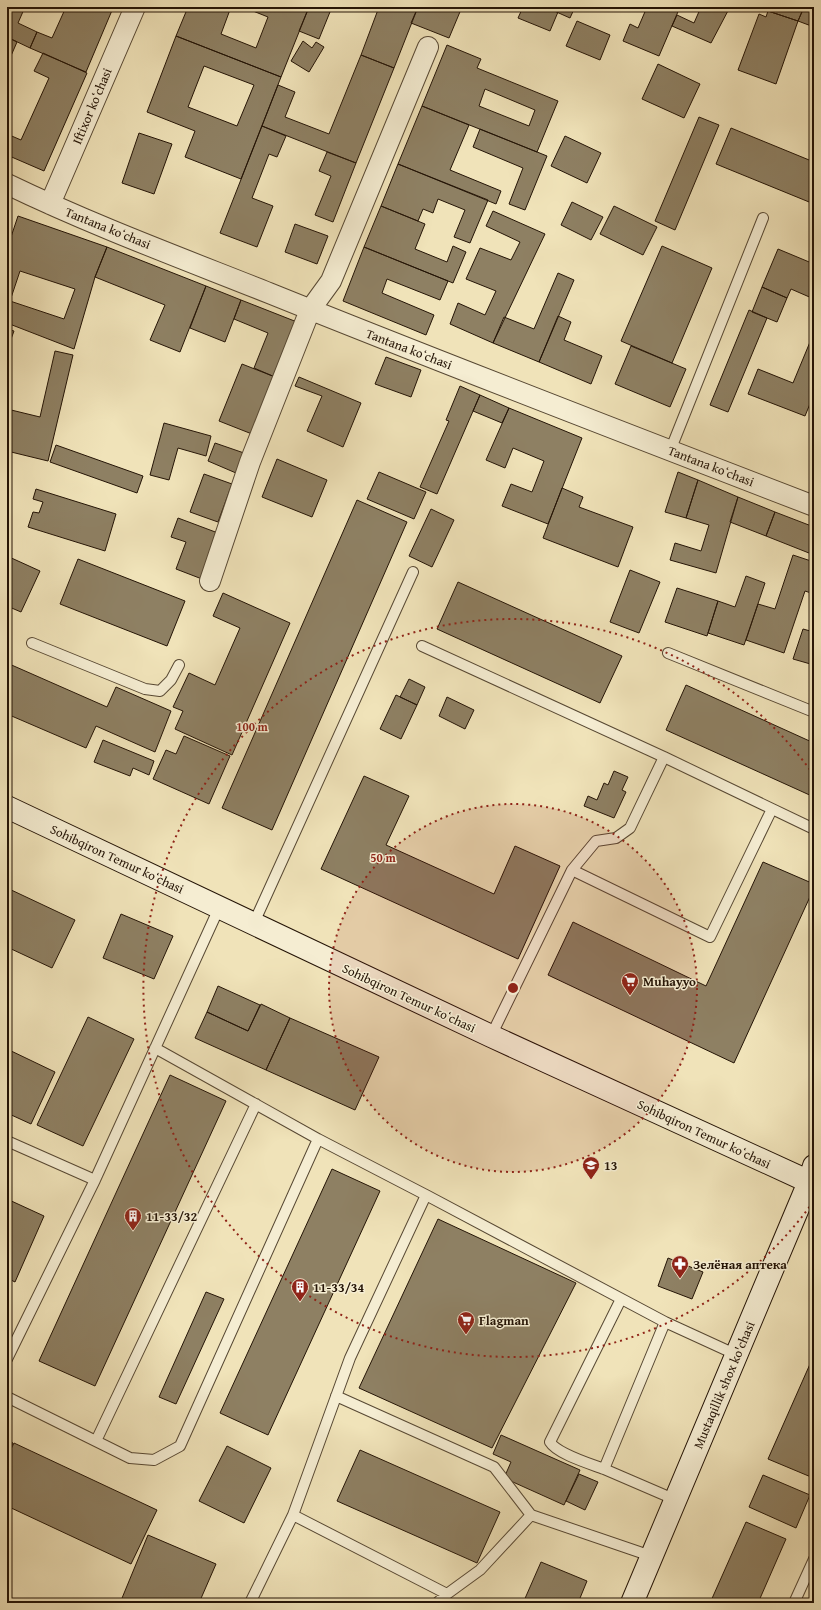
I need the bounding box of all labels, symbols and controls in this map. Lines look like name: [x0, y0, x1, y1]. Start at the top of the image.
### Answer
street label: Iftixor koʻchasi: [67, 65, 117, 147]
street label: Tantana koʻchasi: [62, 202, 154, 254]
street label: Tantana koʻchasi: [363, 324, 455, 374]
street label: Tantana koʻchasi: [665, 441, 757, 491]
text: 100 m: [236, 718, 269, 735]
street label: Sohibqiron Temur koʻchasi: [47, 820, 187, 899]
text: 50 m: [370, 849, 396, 866]
street label: Sohibqiron Temur koʻchasi: [339, 959, 479, 1038]
supermarket icon: Muhayyo: [620, 971, 640, 996]
place label: Muhayyo: [643, 972, 696, 991]
centre of rings: [506, 981, 520, 995]
street label: Sohibqiron Temur koʻchasi: [634, 1095, 774, 1174]
school or university icon: 13: [581, 1155, 601, 1180]
place label: 13: [604, 1156, 617, 1175]
building icon: 11-33/32: [123, 1206, 143, 1231]
place label: 11-33/32: [146, 1207, 198, 1226]
pharmacy icon: Зелёная аптека: [670, 1254, 690, 1279]
place label: Зелёная аптека: [693, 1255, 787, 1274]
building icon: 11-33/34: [290, 1277, 310, 1302]
place label: 11-33/34: [313, 1278, 365, 1297]
supermarket icon: Flagman: [456, 1310, 476, 1335]
place label: Flagman: [479, 1311, 529, 1330]
street label: Mustaqillik shox ko'chasi: [688, 1318, 760, 1452]

